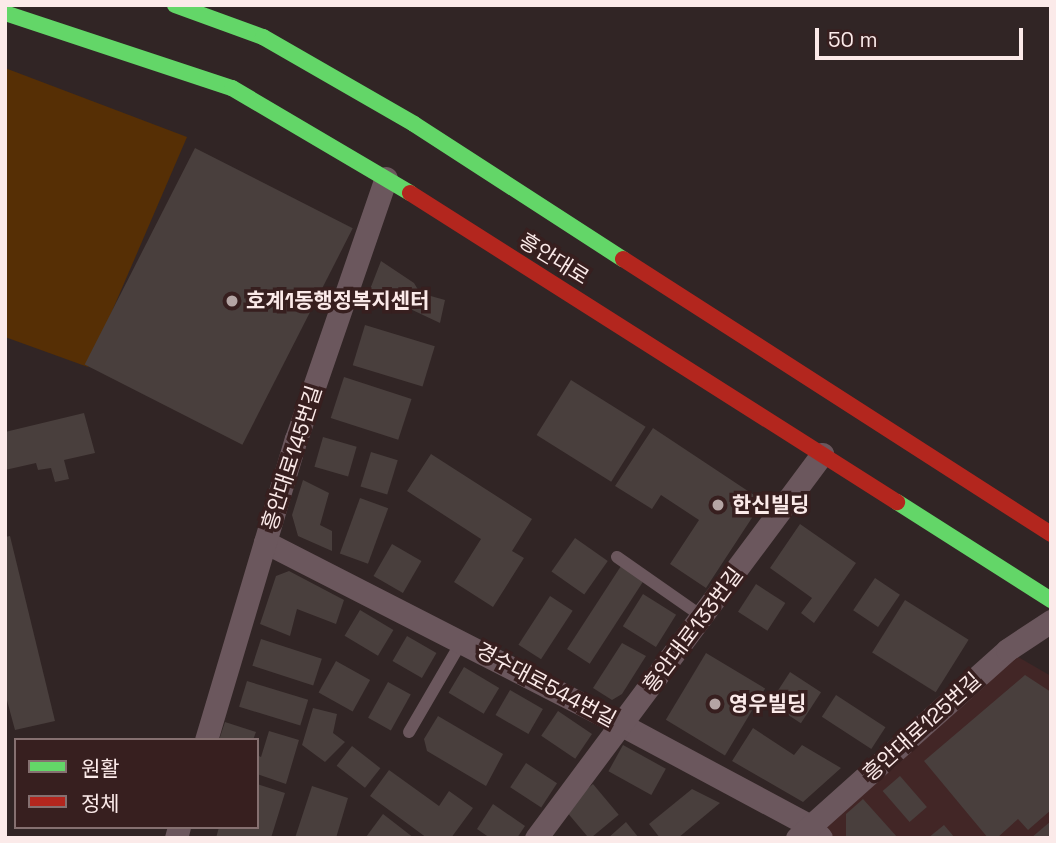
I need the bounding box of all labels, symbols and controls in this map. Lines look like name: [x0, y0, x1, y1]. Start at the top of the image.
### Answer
scale bar: [818, 14, 1026, 58]
text: 50 m: [828, 26, 878, 53]
street label: 흥안대로: [515, 228, 593, 290]
place label: 호계1동행정복지센터: [246, 288, 429, 314]
marker: 호계1동행정복지센터: [224, 293, 240, 309]
street label: 흥안대로145번길: [257, 383, 327, 533]
place label: 한신빌딩: [732, 492, 809, 518]
marker: 한신빌딩: [710, 497, 726, 513]
street label: 흥안대로133번길: [638, 562, 748, 698]
street label: 경수대로544번길: [472, 638, 620, 732]
street label: 흥안대로125번길: [858, 667, 986, 787]
place label: 영우빌딩: [729, 691, 806, 717]
marker: 영우빌딩: [707, 696, 723, 712]
legend: [14, 738, 259, 829]
text: 원활: [81, 755, 120, 782]
text: 정체: [81, 790, 120, 817]

